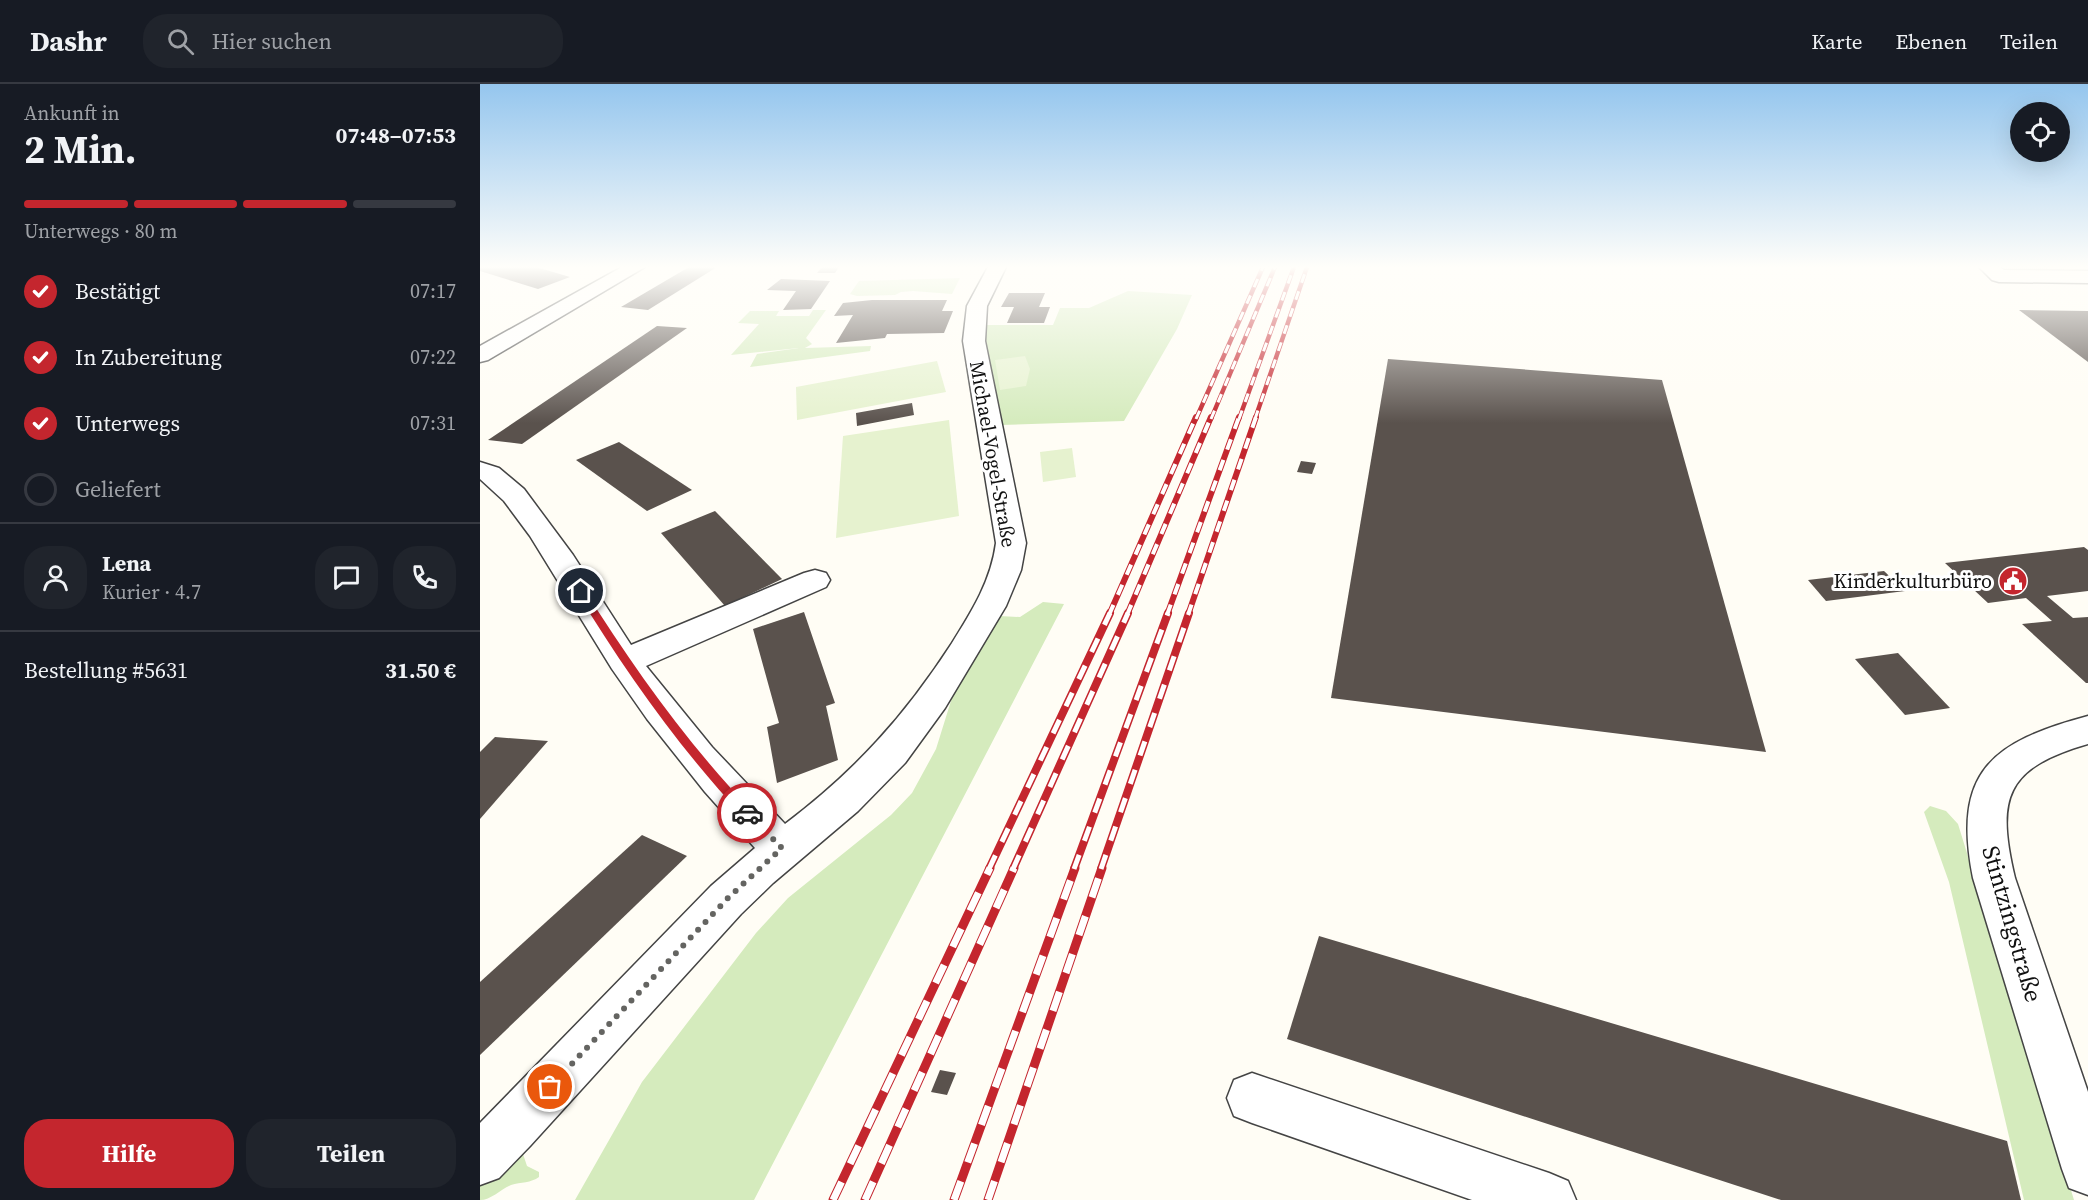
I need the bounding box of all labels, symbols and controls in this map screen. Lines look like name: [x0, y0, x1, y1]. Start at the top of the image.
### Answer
search box: [143, 14, 563, 68]
text: Dashr: [30, 22, 107, 60]
icon: search: [164, 25, 197, 58]
text: Hier suchen: [212, 26, 332, 56]
text: Karte: [1811, 27, 1862, 56]
text: Ebenen: [1895, 27, 1967, 56]
text: Teilen: [2000, 27, 2058, 56]
text: Ankunft in: [24, 99, 120, 127]
map controls: [2010, 102, 2070, 162]
button: locate: [2010, 102, 2070, 162]
text: 07:48–07:53: [336, 120, 456, 150]
text: 2 Min.: [24, 123, 136, 176]
text: Unterwegs · 80 m: [24, 217, 177, 245]
icon: check: [24, 275, 57, 308]
text: Bestätigt: [75, 276, 160, 306]
text: 07:17: [410, 277, 456, 305]
icon: check: [24, 341, 57, 374]
text: In Zubereitung: [75, 342, 222, 372]
text: 07:22: [410, 343, 456, 371]
street label: Michael-Vogel-Straße: [963, 359, 1023, 549]
icon: check: [24, 407, 57, 440]
text: Unterwegs: [75, 408, 180, 438]
text: 07:31: [410, 409, 456, 437]
text: Geliefert: [75, 474, 161, 504]
button: person: [24, 546, 87, 609]
button: chat: [315, 546, 378, 609]
button: phone: [393, 546, 456, 609]
text: Lena: [102, 548, 151, 578]
pin: [555, 565, 606, 616]
public building icon: Kinderkulturbüro: [1997, 565, 2029, 597]
place label: Kinderkulturbüro: [1834, 567, 1992, 595]
icon: home: [564, 574, 597, 607]
text: Kurier · 4.7: [102, 578, 201, 606]
text: Bestellung #5631: [24, 655, 188, 685]
text: 31.50 €: [385, 655, 456, 685]
courier: [717, 783, 777, 843]
icon: car: [731, 797, 764, 830]
street label: Stintzingstraße: [1974, 842, 2051, 1006]
pin: [524, 1061, 575, 1112]
icon: bag: [533, 1070, 566, 1103]
button: Hilfe: [24, 1119, 234, 1188]
button: Teilen: [246, 1119, 456, 1188]

